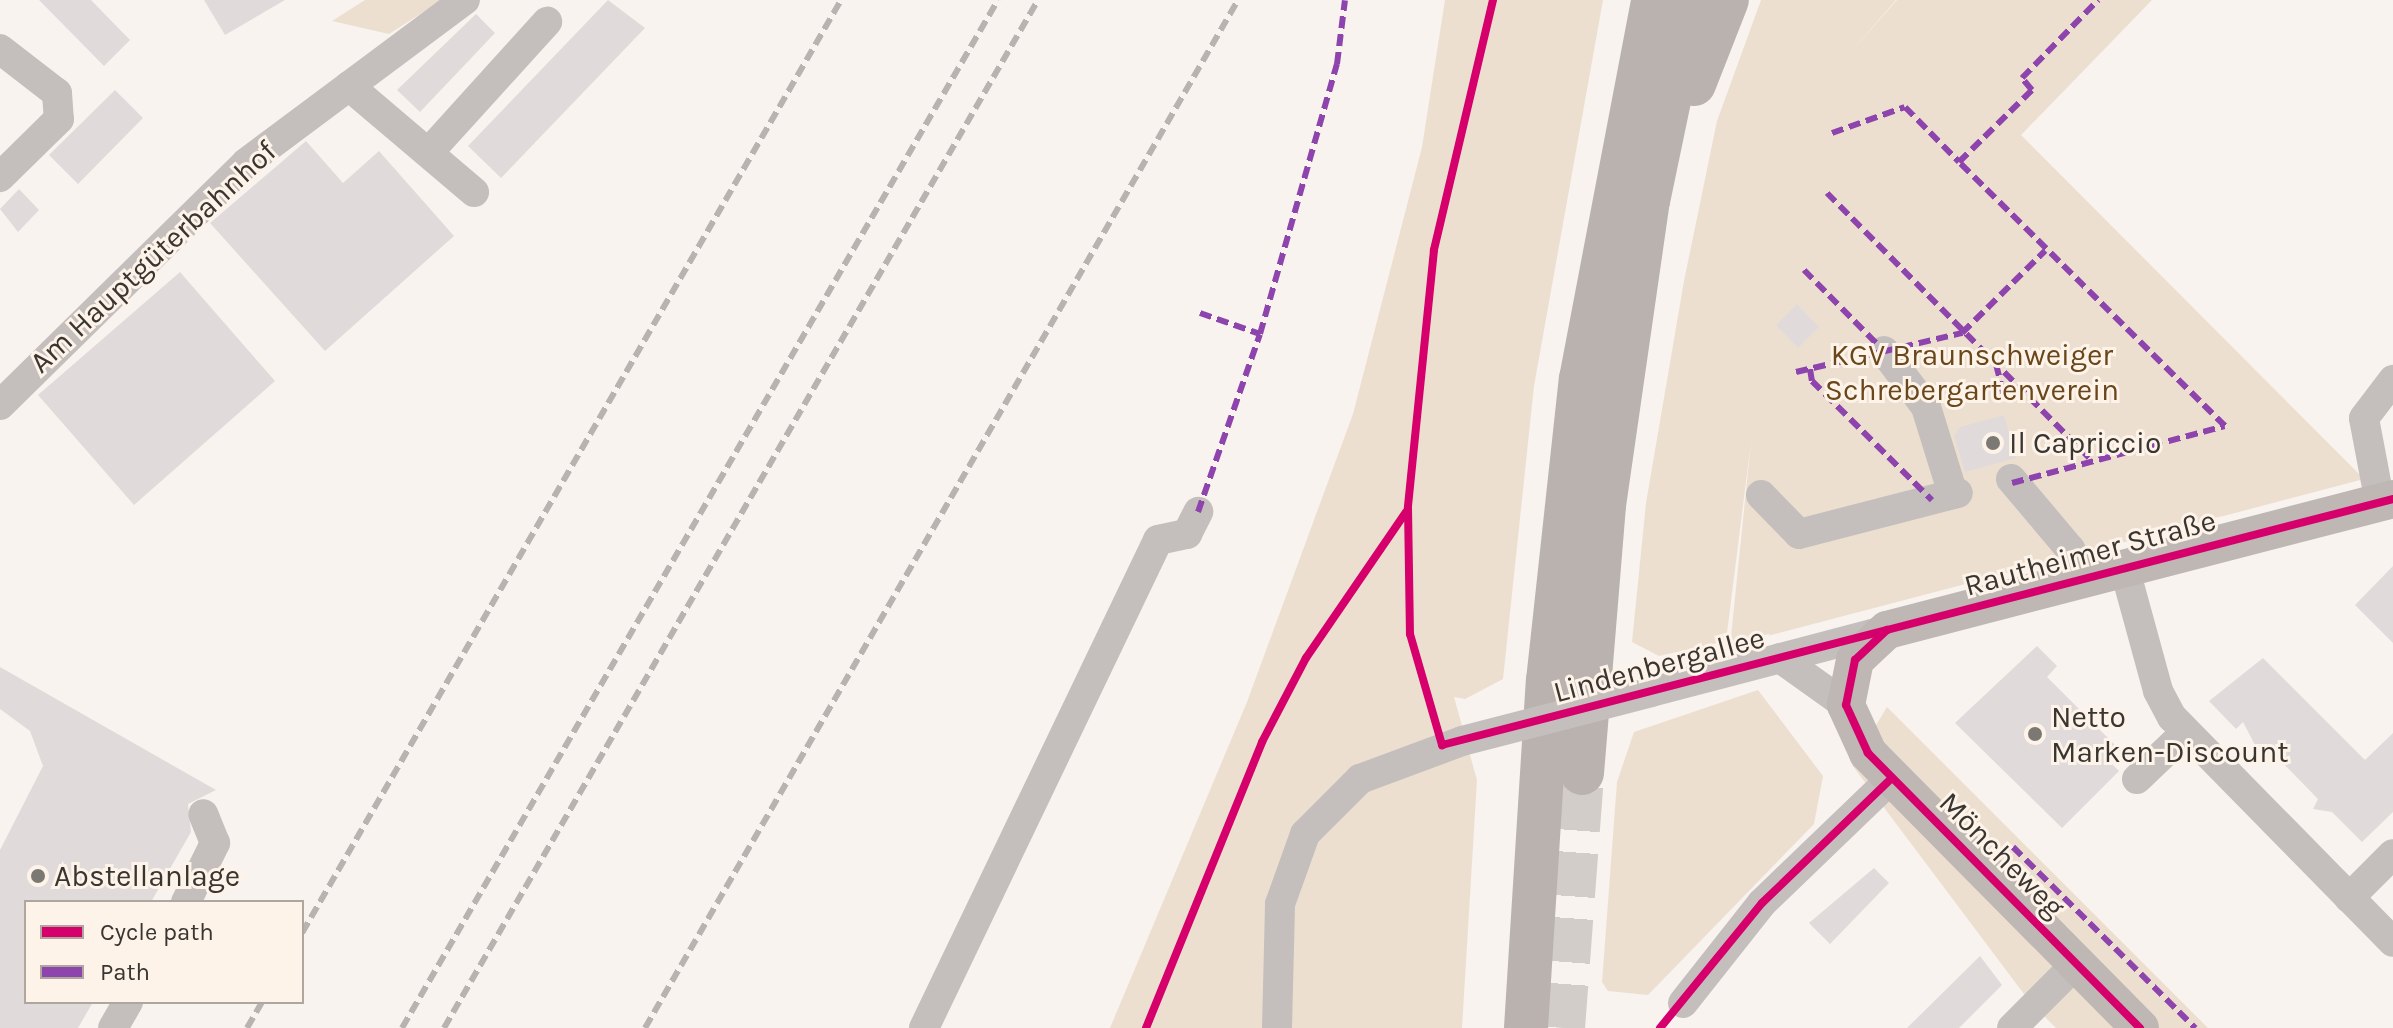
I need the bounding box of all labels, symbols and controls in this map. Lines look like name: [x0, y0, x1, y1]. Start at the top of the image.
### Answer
street label: Am Hauptgüterbahnhof: [22, 133, 284, 381]
park label: KGV Braunschweiger Schrebergartenverein: [1825, 337, 2119, 408]
place label: Il Capriccio: [2009, 425, 2161, 461]
marker: Il Capriccio: [1984, 434, 2002, 452]
street label: Rautheimer Straße: [1960, 502, 2220, 604]
street label: Lindenbergallee: [1550, 620, 1768, 710]
place label: Netto Marken-Discount: [2051, 699, 2289, 770]
marker: Netto Marken-Discount: [2026, 725, 2044, 743]
street label: Möncheweg: [1932, 785, 2072, 925]
place label: Abstellanlage: [54, 858, 240, 894]
marker: Abstellanlage: [29, 867, 47, 885]
legend: [24, 900, 304, 1004]
text: Cycle path: [100, 918, 214, 946]
text: Path: [100, 958, 150, 986]

